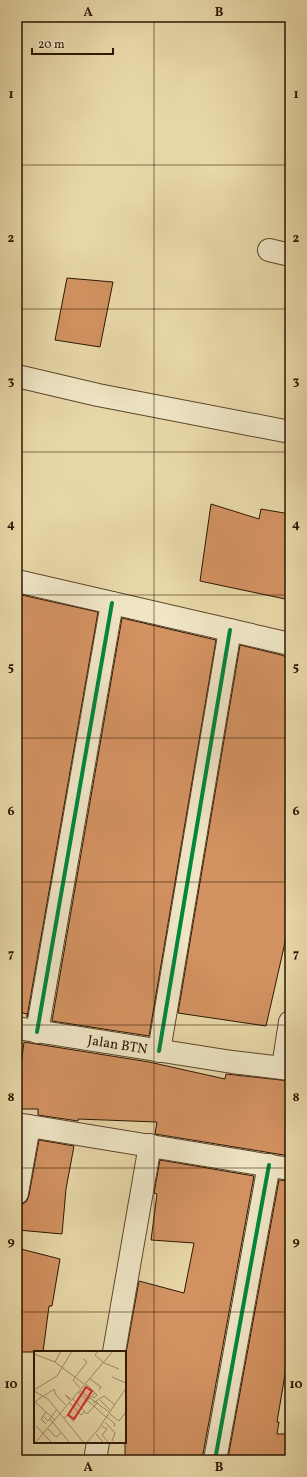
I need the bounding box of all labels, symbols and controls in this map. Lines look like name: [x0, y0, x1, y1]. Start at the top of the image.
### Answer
text: A: [83, 4, 93, 22]
text: B: [215, 4, 224, 22]
scale bar: [32, 30, 113, 56]
text: 20 m: [38, 37, 65, 53]
text: 1: [8, 86, 14, 104]
text: 1: [293, 86, 299, 104]
text: 2: [8, 230, 15, 248]
text: 2: [293, 230, 300, 248]
text: 3: [8, 373, 15, 391]
text: 3: [293, 373, 300, 391]
text: 4: [7, 516, 15, 534]
text: 4: [292, 516, 300, 534]
text: 5: [8, 659, 14, 677]
text: 5: [293, 659, 299, 677]
text: 6: [7, 803, 15, 821]
text: 6: [292, 803, 300, 821]
text: 7: [8, 946, 14, 964]
text: 7: [293, 946, 299, 964]
street label: Jalan BTN: [86, 1031, 149, 1060]
text: 8: [7, 1089, 15, 1107]
text: 8: [292, 1089, 300, 1107]
text: 9: [7, 1233, 15, 1251]
text: 9: [292, 1233, 300, 1251]
inset map: [34, 1351, 126, 1443]
text: 10: [4, 1376, 18, 1394]
text: 10: [289, 1376, 303, 1394]
text: A: [83, 1459, 93, 1477]
text: B: [215, 1459, 224, 1477]

